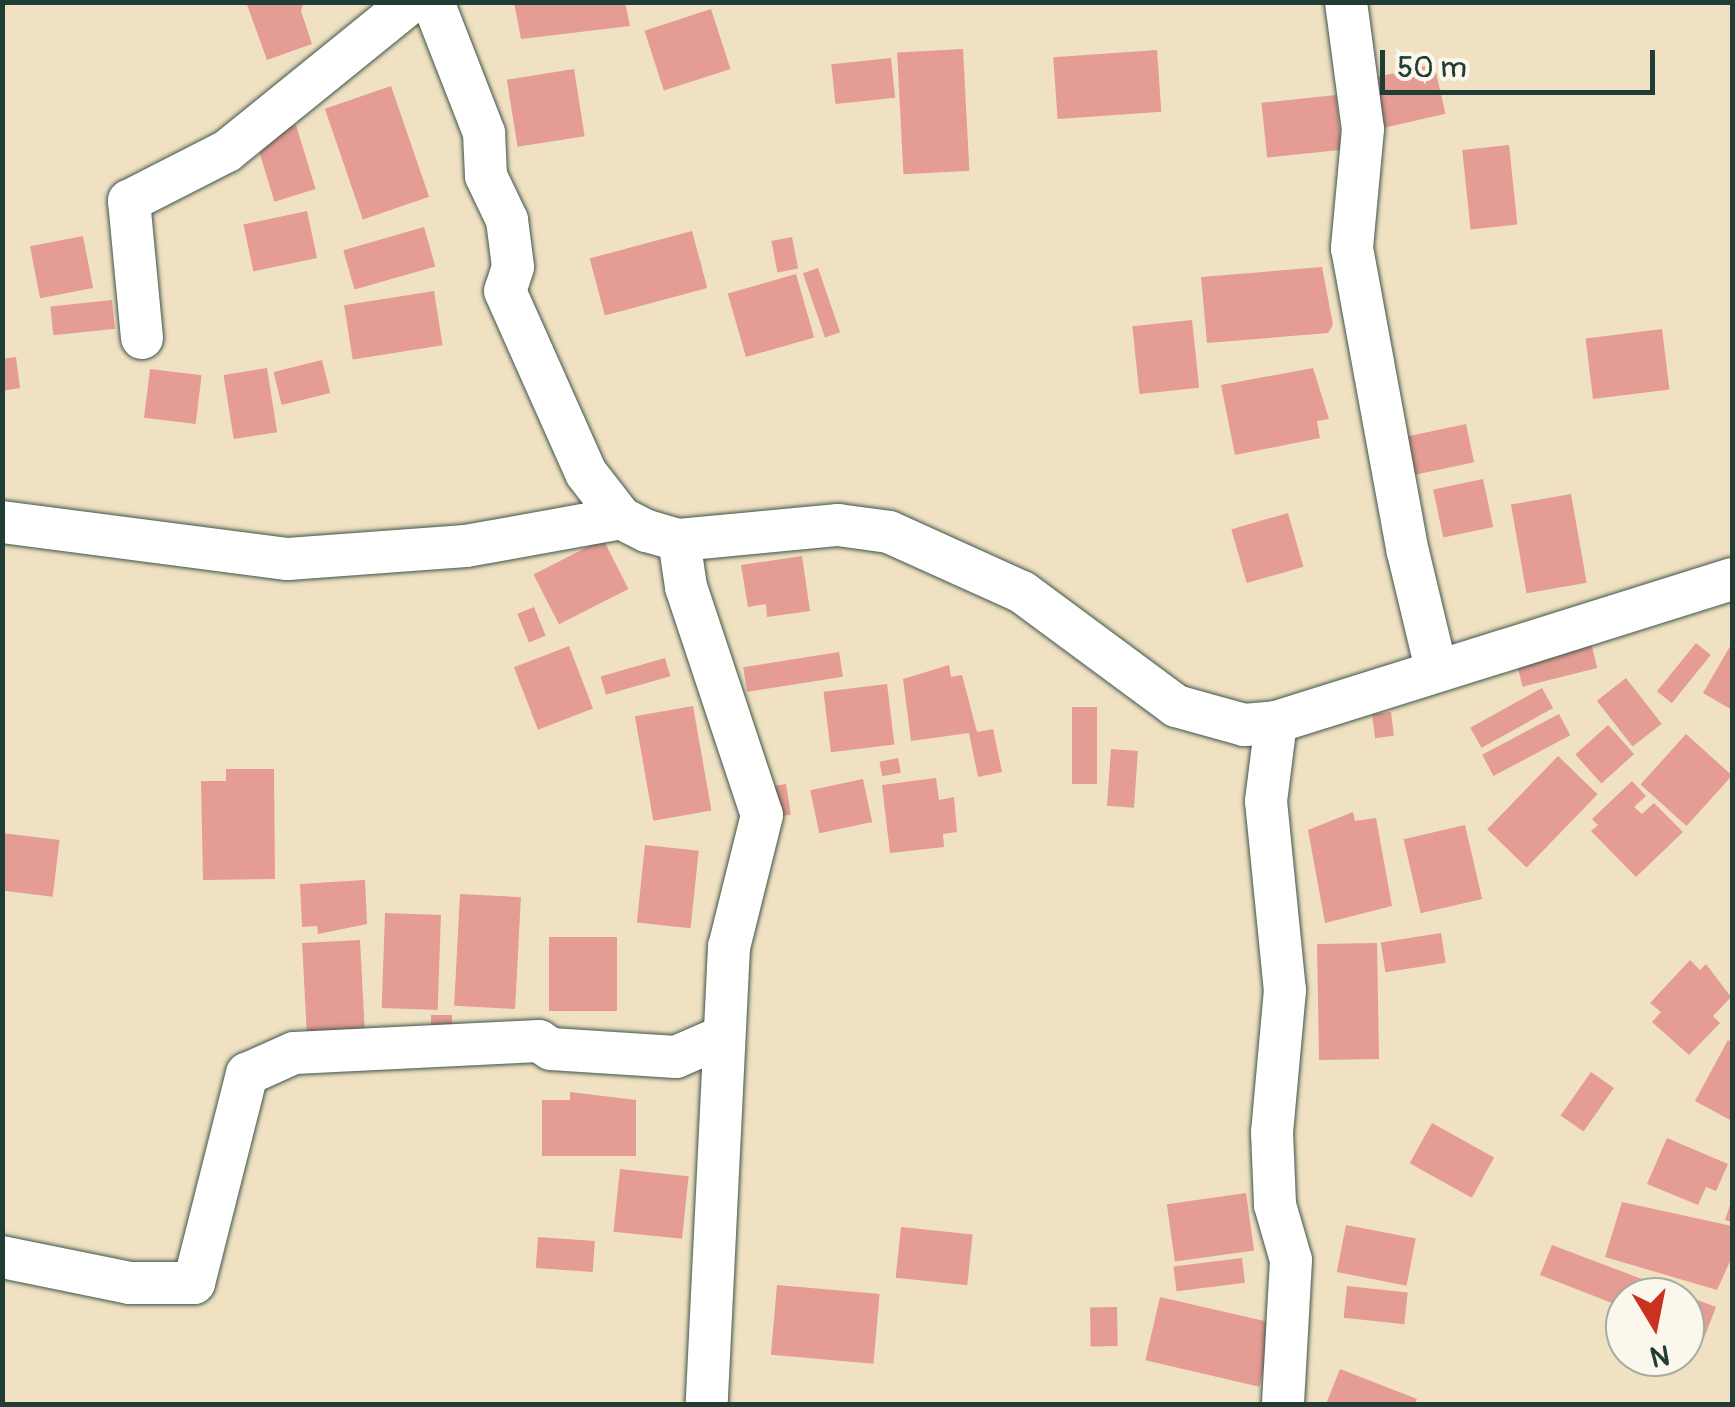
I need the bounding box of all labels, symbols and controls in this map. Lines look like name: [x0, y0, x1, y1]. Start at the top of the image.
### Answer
scale bar: [1385, 30, 1660, 92]
text: 50 m: [1397, 49, 1467, 86]
north arrow: [1605, 1277, 1705, 1377]
text: N: [1648, 1336, 1672, 1374]

